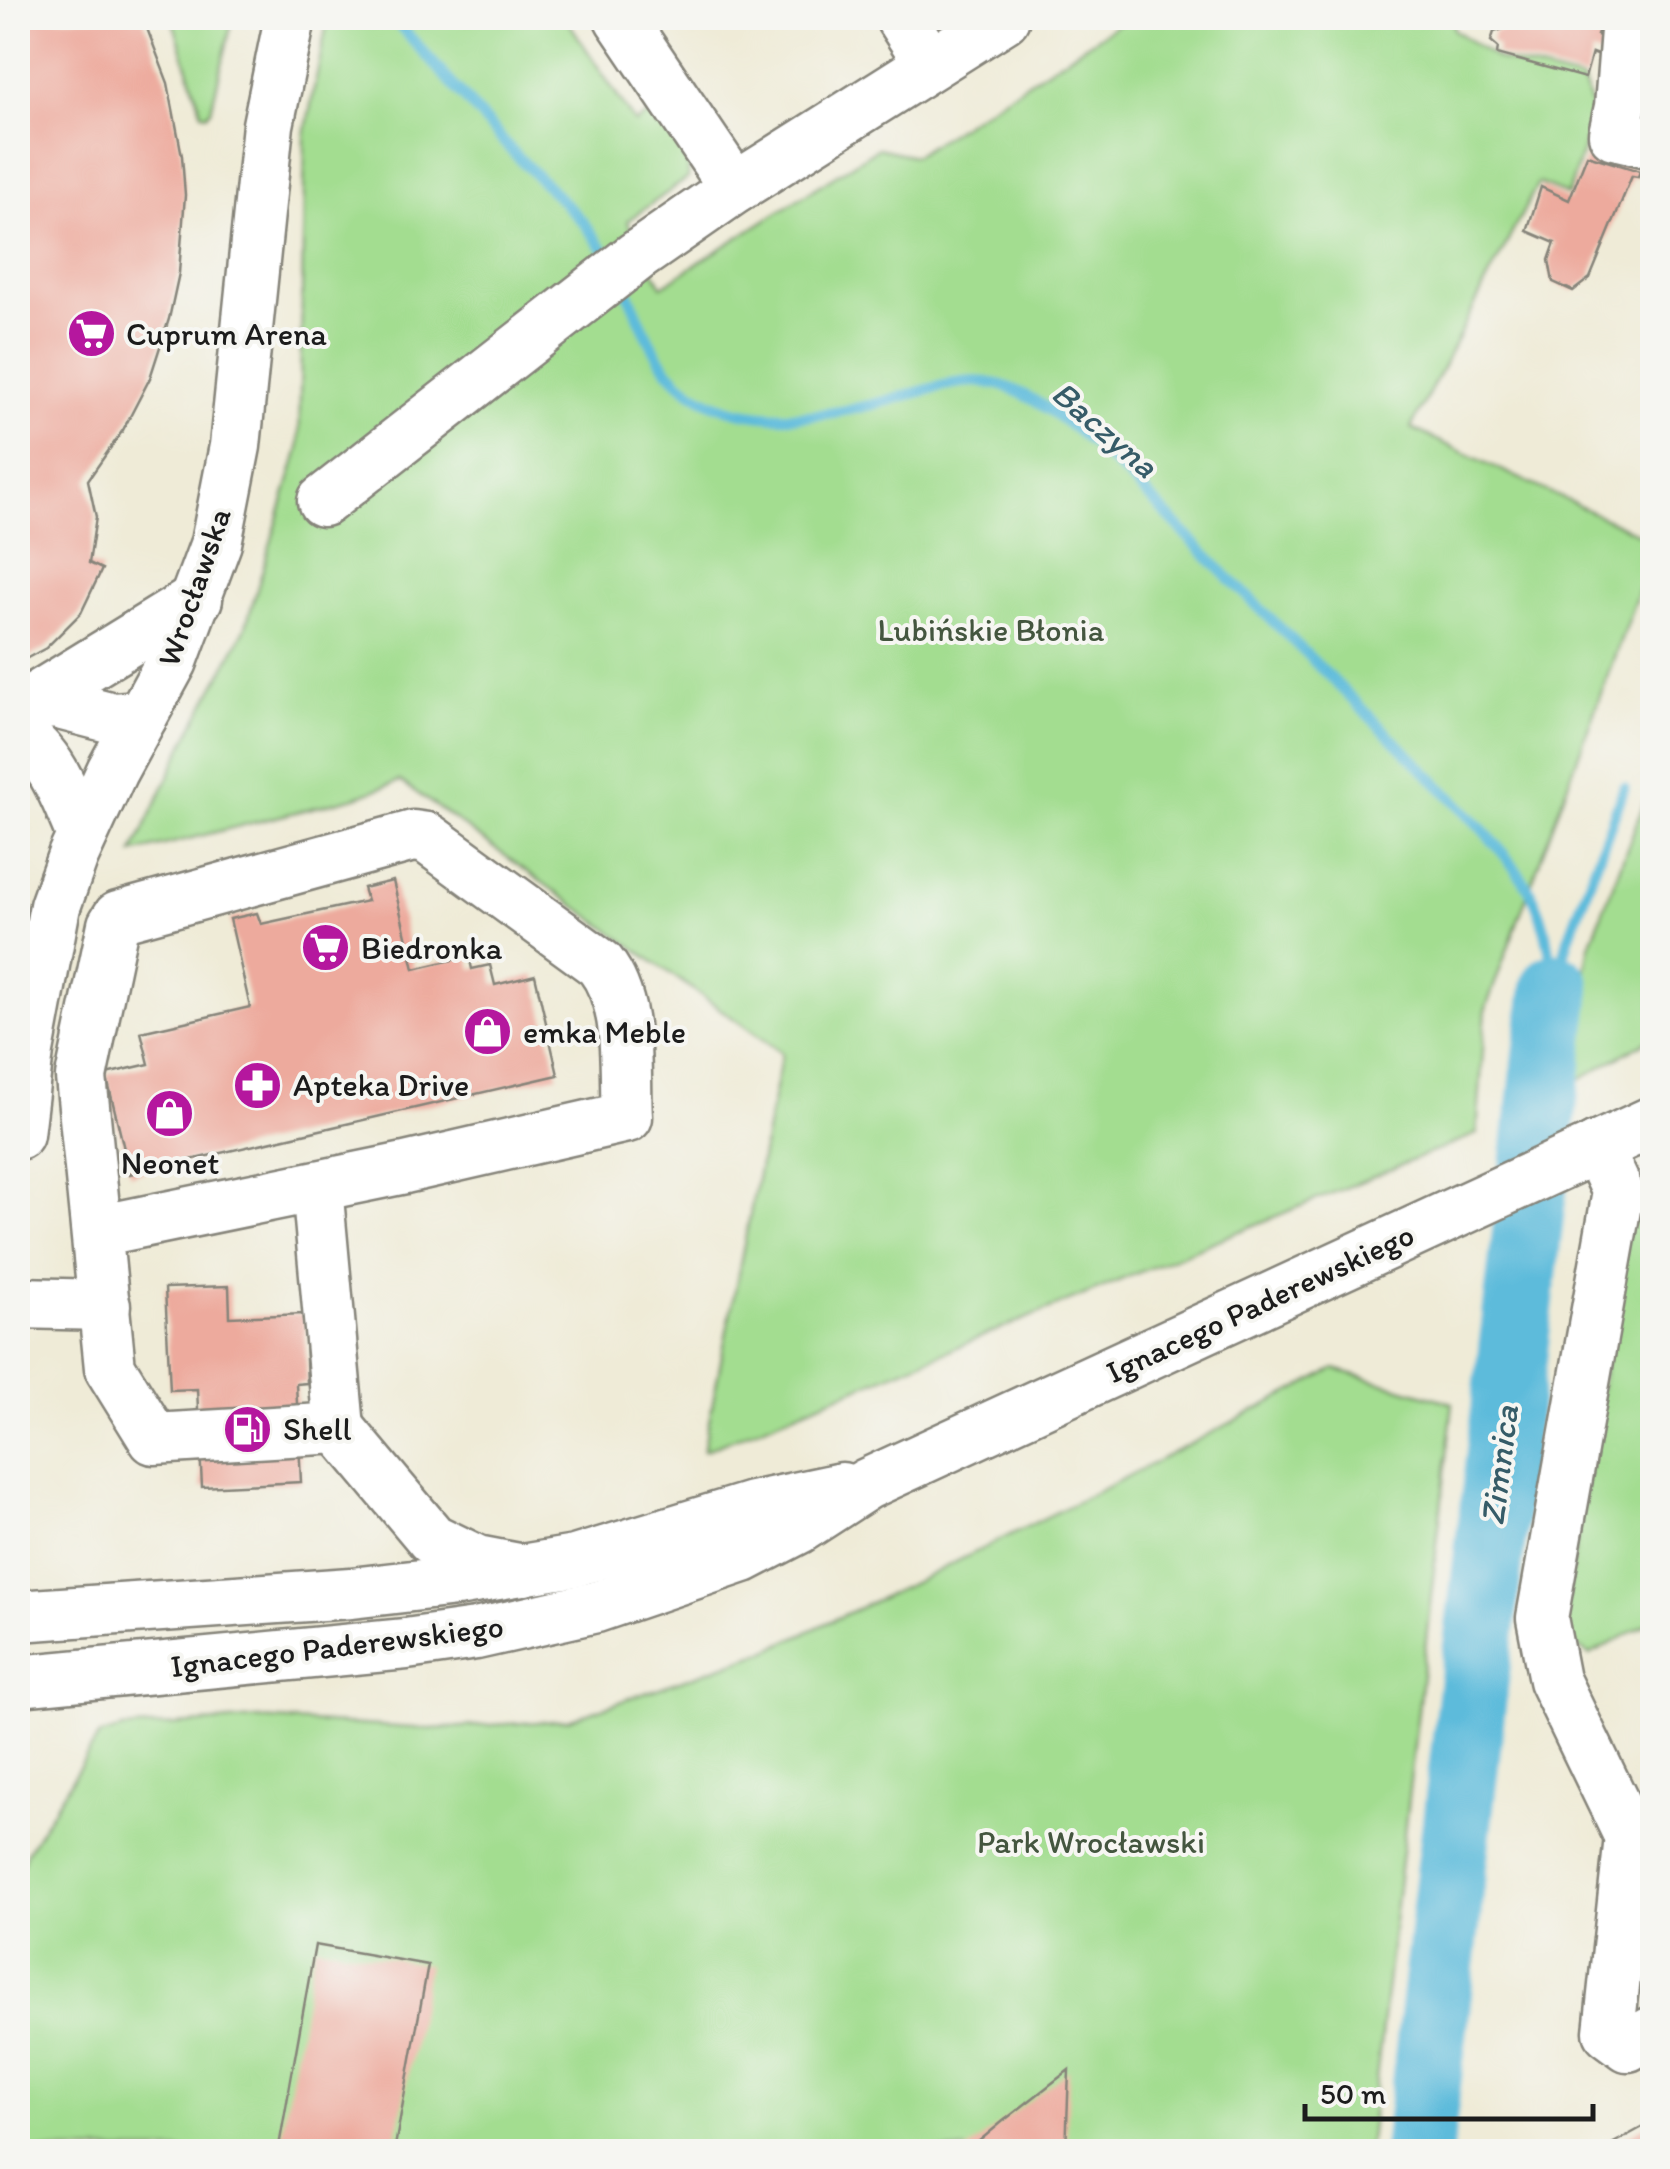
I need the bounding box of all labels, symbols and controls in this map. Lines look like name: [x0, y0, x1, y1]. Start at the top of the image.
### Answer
supermarket icon: Cuprum Arena: [65, 308, 117, 360]
place label: Cuprum Arena: [126, 315, 327, 353]
water label: Baczyna: [1043, 372, 1167, 487]
street label: Wrocławska: [149, 503, 239, 671]
park label: Lubińskie Błonia: [878, 611, 1105, 649]
supermarket icon: Biedronka: [300, 922, 352, 974]
place label: Biedronka: [361, 929, 503, 967]
shop icon: emka Meble: [462, 1006, 514, 1058]
place label: emka Meble: [523, 1013, 686, 1051]
pharmacy icon: Apteka Drive: [232, 1059, 284, 1111]
place label: Apteka Drive: [293, 1066, 469, 1104]
shop icon: Neonet: [144, 1087, 196, 1139]
place label: Neonet: [121, 1144, 219, 1182]
street label: Ignacego Paderewskiego: [1100, 1215, 1420, 1391]
water label: Zimnica: [1471, 1402, 1527, 1527]
fuel station icon: Shell: [222, 1403, 274, 1455]
place label: Shell: [283, 1410, 352, 1448]
street label: Ignacego Paderewskiego: [168, 1607, 506, 1685]
park label: Park Wrocławski: [977, 1823, 1205, 1861]
scale bar: [1305, 2059, 1592, 2121]
text: 50 m: [1320, 2075, 1386, 2112]

